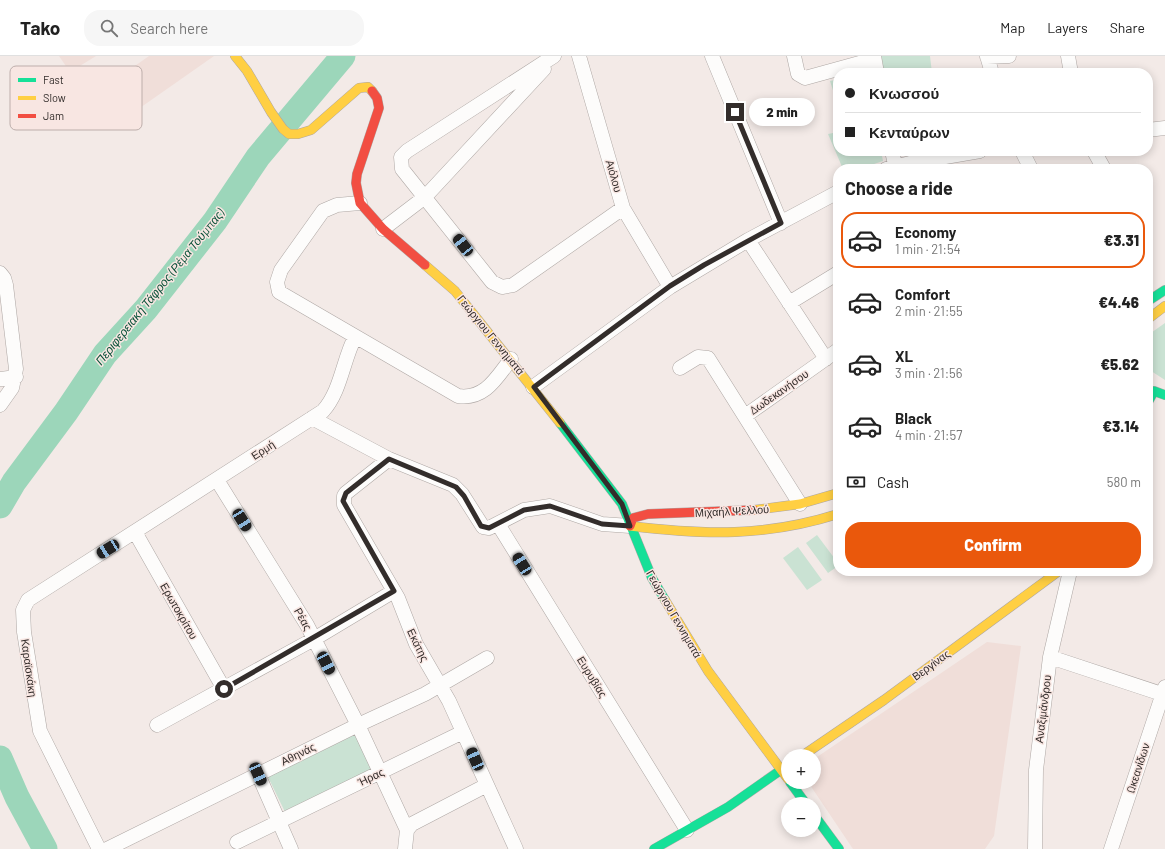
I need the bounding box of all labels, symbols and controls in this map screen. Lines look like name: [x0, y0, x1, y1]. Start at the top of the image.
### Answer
search box: [84, 10, 364, 46]
text: Tako: [20, 16, 60, 39]
icon: search: [98, 17, 120, 39]
text: Search here: [130, 19, 208, 37]
text: Map: [1000, 19, 1025, 36]
text: Layers: [1047, 19, 1088, 36]
text: Share: [1110, 19, 1145, 36]
legend: [10, 66, 142, 130]
text: Fast: [43, 73, 64, 86]
text: Κνωσσού: [869, 84, 939, 102]
text: Slow: [43, 91, 66, 104]
callout: 2 min: [749, 98, 815, 126]
route end: [726, 103, 744, 121]
text: 2 min: [766, 104, 798, 120]
text: Jam: [43, 109, 64, 122]
text: Κενταύρων: [869, 123, 950, 141]
street label: Αιόλου: [604, 158, 625, 194]
text: Choose a ride: [845, 177, 953, 199]
water label: Περιφερειακή Τάφρος (Ρέμα Τούμπας): [92, 205, 228, 368]
icon: car: [847, 222, 883, 258]
text: Economy: [895, 223, 956, 241]
text: €3.31: [1104, 231, 1139, 249]
car: [451, 232, 475, 258]
text: 1 min · 21:54: [895, 241, 961, 257]
icon: car: [847, 284, 883, 320]
text: Comfort: [895, 285, 950, 303]
street label: Γεώργιου Γεννηματά: [455, 292, 528, 378]
text: €4.46: [1099, 293, 1139, 311]
text: 2 min · 21:55: [895, 303, 963, 319]
icon: car: [847, 346, 883, 382]
text: XL: [895, 347, 913, 365]
text: €5.62: [1101, 355, 1139, 373]
text: 3 min · 21:56: [895, 365, 962, 381]
street label: Δωδεκανήσου: [747, 367, 811, 417]
icon: car: [847, 408, 883, 444]
text: Black: [895, 409, 932, 427]
text: €3.14: [1103, 417, 1139, 435]
text: 4 min · 21:57: [895, 427, 962, 443]
street label: Ερμή: [248, 437, 277, 462]
icon: cash: [845, 471, 867, 493]
text: Cash: [877, 473, 909, 491]
text: 580 m: [1107, 474, 1141, 490]
street label: Μιχαήλ Ψελλού: [695, 502, 769, 519]
car: [231, 507, 253, 533]
button: Confirm: [845, 522, 1141, 568]
car: [95, 538, 121, 560]
car: [511, 551, 533, 577]
street label: Γεώργιου Γεννηματά: [644, 568, 705, 660]
street label: Ερωτοκρίτου: [158, 580, 201, 641]
street label: Ρέας: [292, 605, 315, 632]
street label: Εκάτης: [405, 626, 432, 663]
street label: Καραϊσκάκη: [19, 638, 40, 698]
street label: Βεργίνας: [909, 647, 952, 683]
car: [315, 650, 337, 676]
street label: Ευρυβίας: [575, 654, 610, 700]
street label: Αναξιμάνδρου: [1032, 674, 1053, 744]
route start: [215, 680, 233, 698]
street label: Αθηνάς: [278, 740, 317, 767]
street label: Ωκεανίδων: [1123, 741, 1152, 795]
car: [465, 746, 485, 772]
map controls: [781, 749, 821, 837]
button: +: [781, 749, 821, 789]
car: [248, 761, 268, 787]
street label: Ήρας: [355, 765, 386, 789]
button: −: [781, 797, 821, 837]

